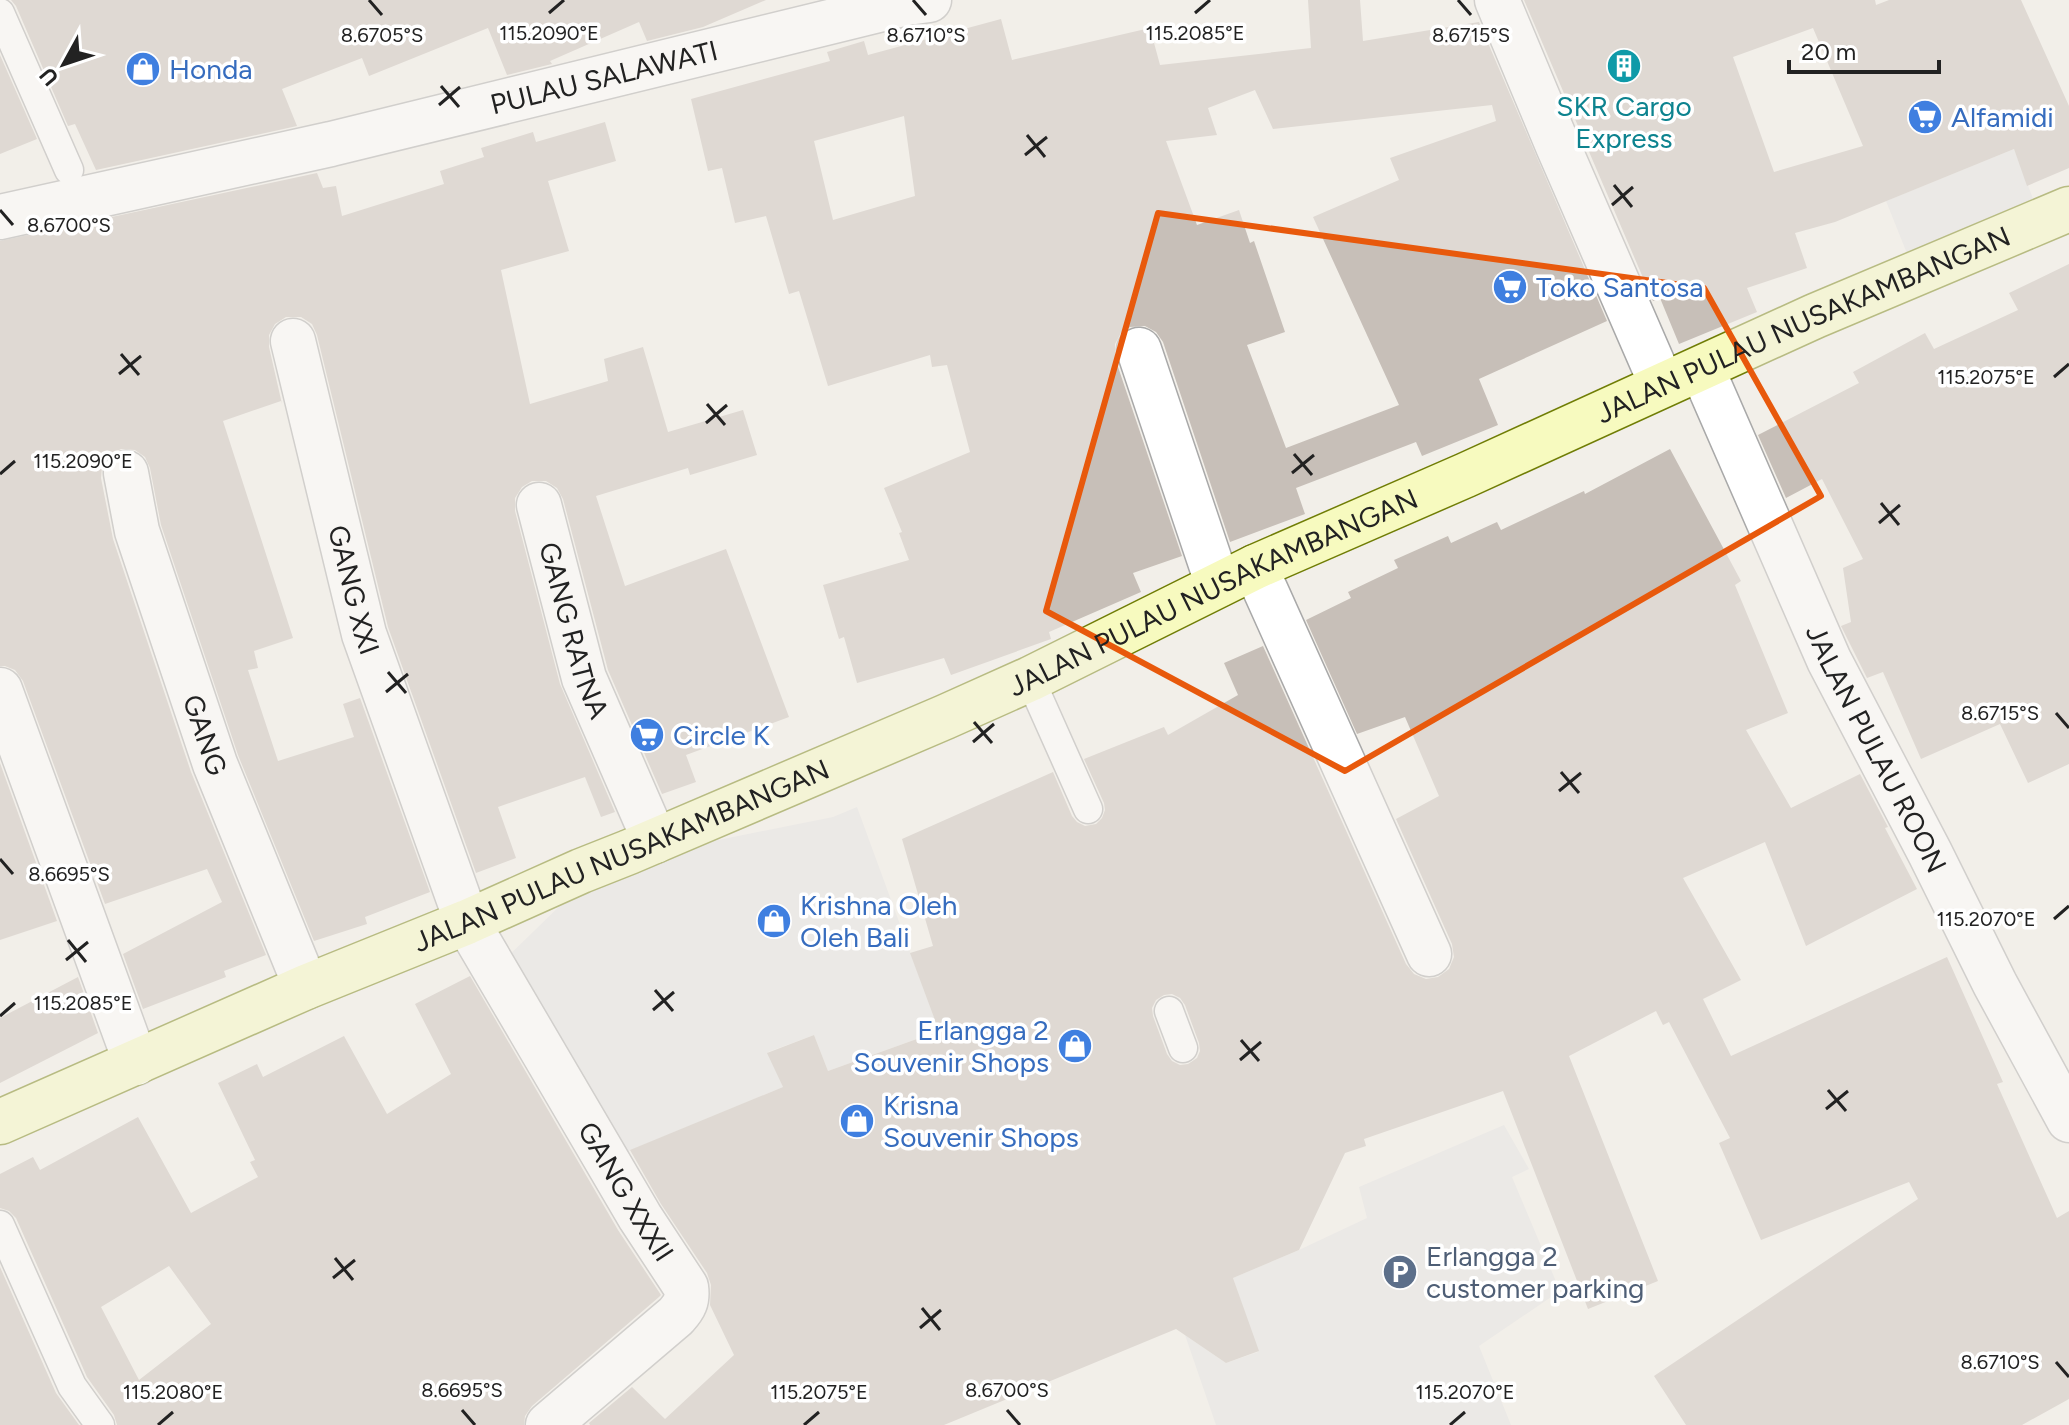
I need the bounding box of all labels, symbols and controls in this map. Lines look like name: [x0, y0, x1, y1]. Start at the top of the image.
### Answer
text: 115.2090°E: [499, 21, 599, 45]
text: 115.2085°E: [1145, 21, 1245, 45]
text: 8.6705°S: [341, 23, 423, 47]
text: 8.6710°S: [886, 23, 966, 47]
text: 8.6715°S: [1432, 23, 1510, 47]
north arrow: [24, 24, 104, 104]
scale bar: [1789, 24, 1939, 74]
street label: PULAU SALAWATI: [487, 33, 721, 121]
text: 20 m: [1801, 37, 1856, 66]
building icon: SKR Cargo Express: [1605, 47, 1643, 85]
shop icon: Honda: [124, 50, 162, 88]
place label: Honda: [169, 52, 253, 86]
text: U: [34, 62, 64, 91]
place label: SKR Cargo Express: [1556, 89, 1692, 155]
supermarket icon: Alfamidi: [1906, 98, 1944, 136]
place label: Alfamidi: [1951, 100, 2054, 134]
text: 8.6700°S: [27, 213, 111, 237]
street label: JALAN PULAU NUSAKAMBANGAN: [1591, 219, 2015, 430]
supermarket icon: Toko Santosa: [1491, 268, 1529, 306]
place label: Toko Santosa: [1536, 270, 1704, 304]
text: 115.2075°E: [1937, 365, 2035, 389]
text: 115.2090°E: [33, 449, 133, 473]
street label: JALAN PULAU NUSAKAMBANGAN: [1003, 481, 1423, 703]
street label: GANG XXI: [321, 522, 387, 659]
street label: GANG RATNA: [532, 538, 617, 724]
street label: JALAN PULAU ROON: [1799, 620, 1954, 878]
street label: GANG: [176, 690, 235, 780]
text: 8.6715°S: [1961, 701, 2039, 725]
supermarket icon: Circle K: [628, 716, 666, 754]
place label: Circle K: [673, 718, 770, 752]
street label: JALAN PULAU NUSAKAMBANGAN: [408, 752, 834, 959]
text: 8.6695°S: [28, 862, 110, 886]
place label: Krishna Oleh Oleh Bali: [800, 888, 957, 954]
shop icon: Krishna Oleh Oleh Bali: [755, 902, 793, 940]
text: 115.2070°E: [1937, 907, 2035, 931]
text: 115.2085°E: [33, 991, 133, 1015]
place label: Erlangga 2 Souvenir Shops: [853, 1013, 1049, 1079]
shop icon: Erlangga 2 Souvenir Shops: [1056, 1027, 1094, 1065]
place label: Krisna Souvenir Shops: [883, 1088, 1079, 1154]
shop icon: Krisna Souvenir Shops: [838, 1102, 876, 1140]
street label: GANG XXXII: [571, 1115, 681, 1267]
place label: Erlangga 2 customer parking: [1426, 1239, 1645, 1305]
parking icon: Erlangga 2 customer parking: [1381, 1253, 1419, 1291]
text: 8.6710°S: [1960, 1350, 2040, 1374]
text: 8.6695°S: [421, 1378, 503, 1402]
text: 8.6700°S: [965, 1378, 1049, 1402]
text: 115.2080°E: [123, 1380, 223, 1404]
text: 115.2075°E: [770, 1380, 868, 1404]
text: 115.2070°E: [1416, 1380, 1514, 1404]

